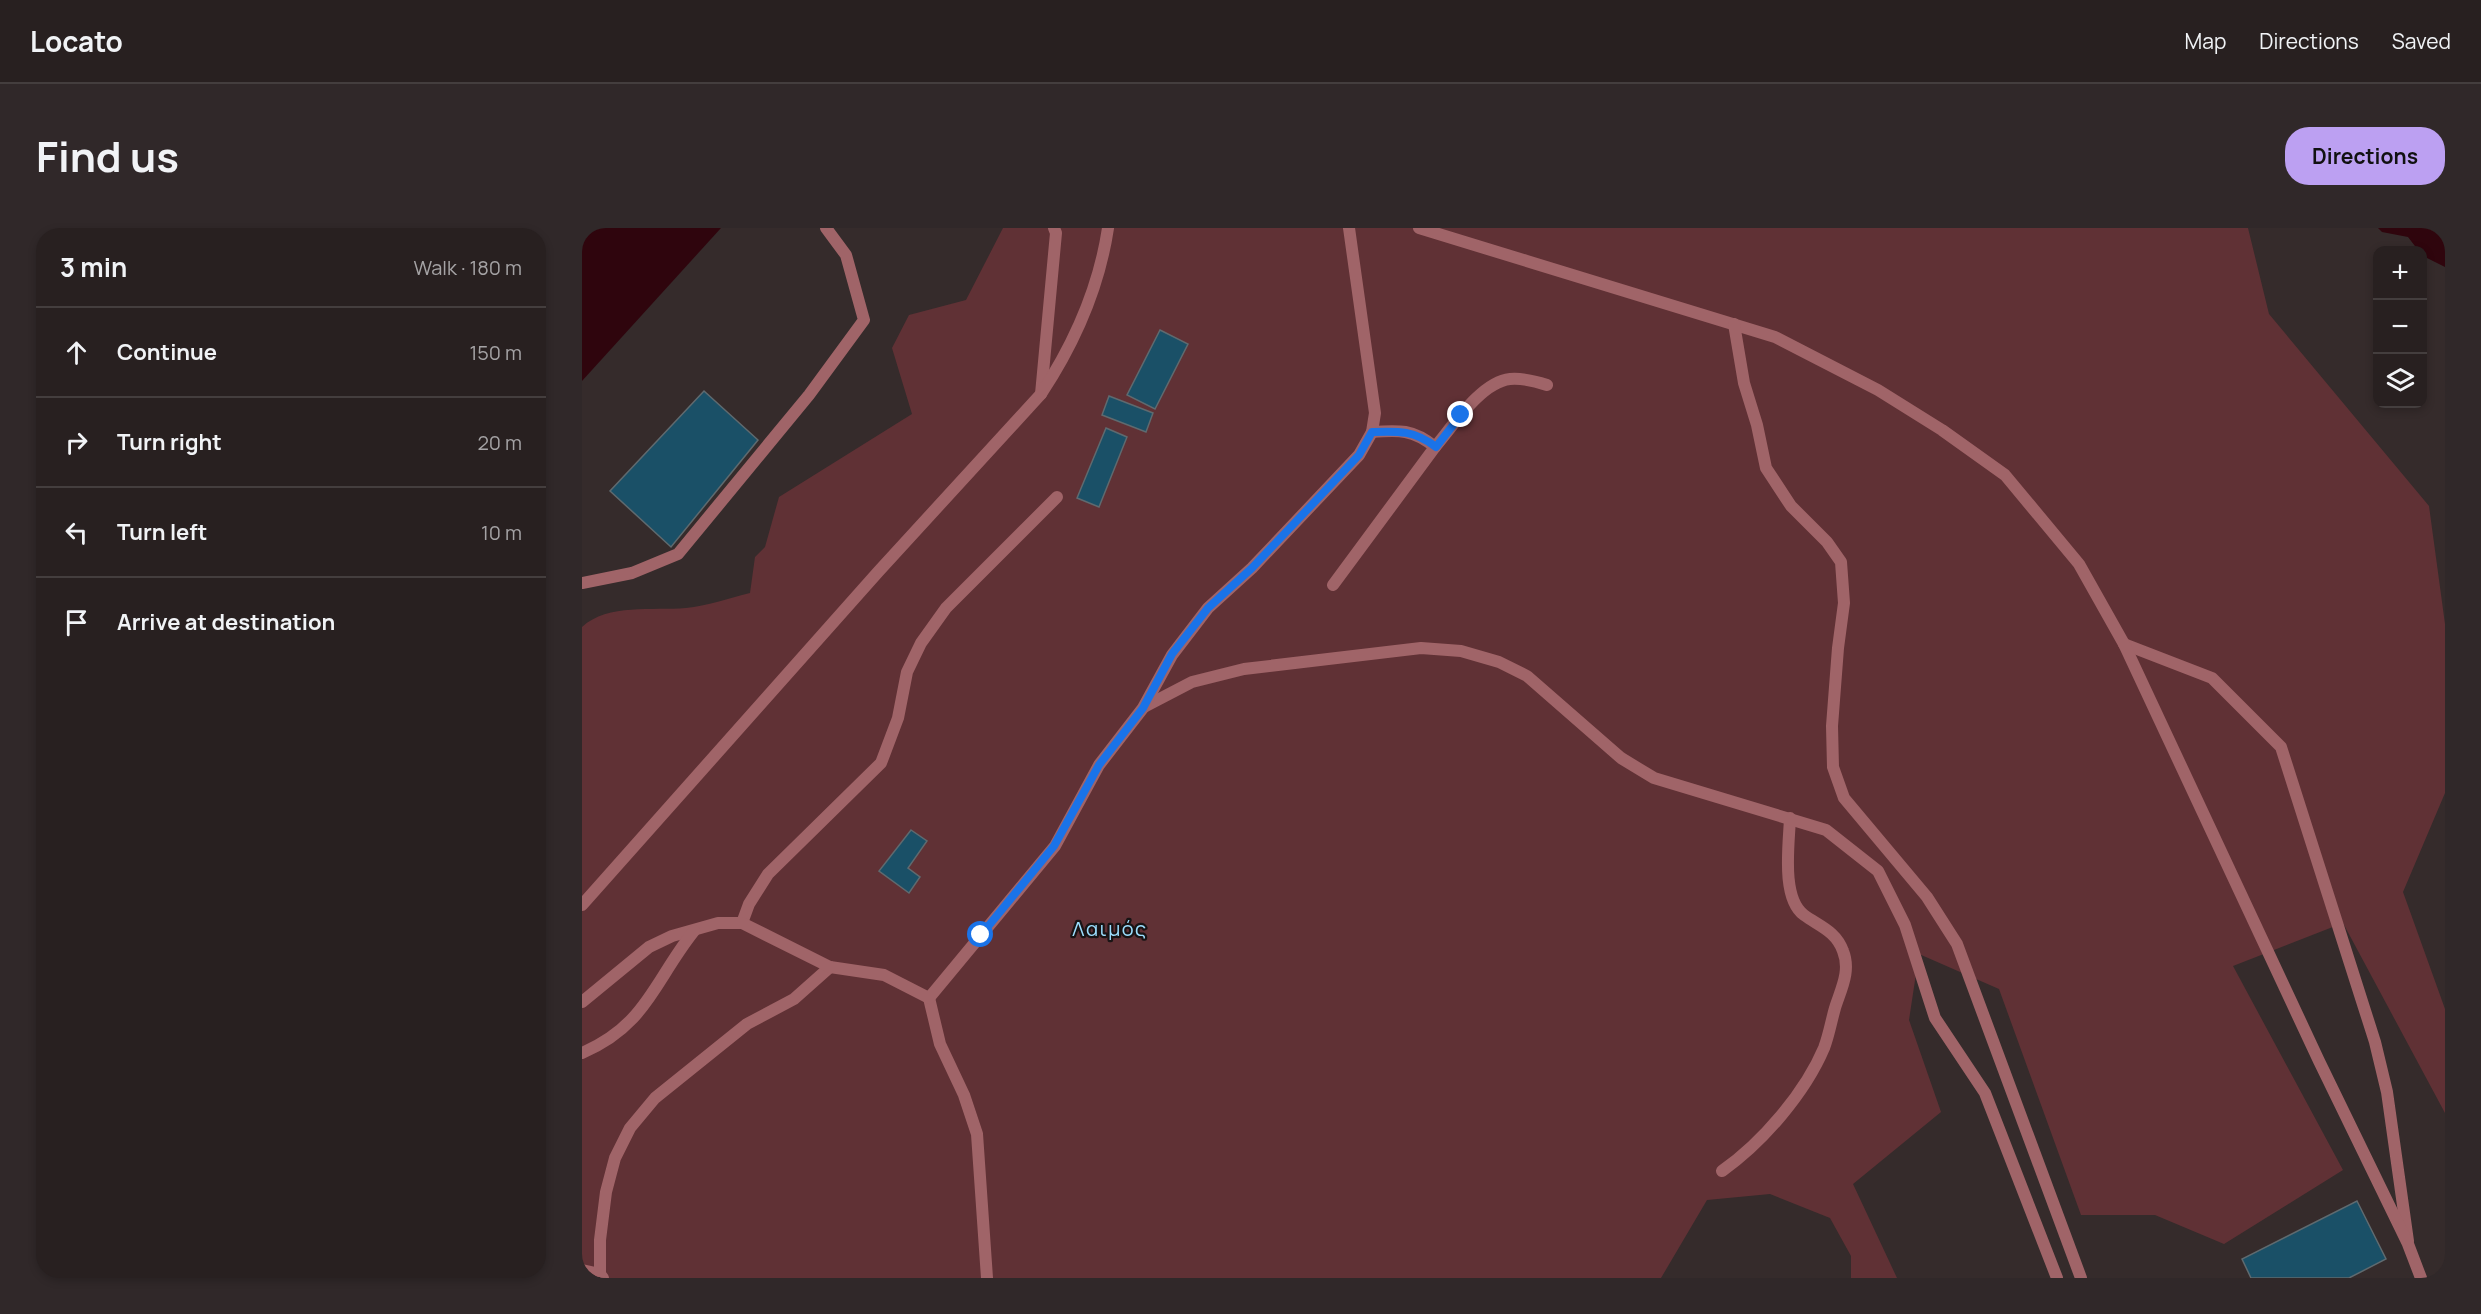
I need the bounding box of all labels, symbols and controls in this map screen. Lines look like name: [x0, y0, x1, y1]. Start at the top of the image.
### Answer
text: Locato: [30, 22, 123, 60]
text: Map: [2185, 27, 2226, 55]
text: Directions: [2259, 27, 2359, 55]
text: Saved: [2392, 27, 2451, 55]
text: Find us: [36, 127, 179, 185]
button: Directions: [2285, 127, 2445, 185]
map controls: [2373, 246, 2427, 408]
button: +: [2373, 246, 2427, 300]
text: 3 min: [60, 249, 127, 285]
text: Walk · 180 m: [413, 254, 522, 281]
button: −: [2373, 300, 2427, 354]
icon: ahead: [60, 336, 93, 369]
text: Continue: [117, 337, 217, 367]
text: 150 m: [469, 339, 522, 366]
button: layers: [2373, 354, 2427, 408]
route end: [1447, 401, 1473, 427]
icon: right: [60, 426, 93, 459]
text: Turn right: [117, 427, 222, 457]
text: 20 m: [477, 429, 522, 456]
icon: left: [60, 516, 93, 549]
text: Turn left: [117, 517, 207, 547]
text: 10 m: [481, 519, 522, 546]
icon: arrive: [60, 606, 93, 639]
text: Arrive at destination: [117, 607, 335, 637]
district label: Λαιμός: [1072, 915, 1148, 942]
route start: [967, 921, 993, 947]

